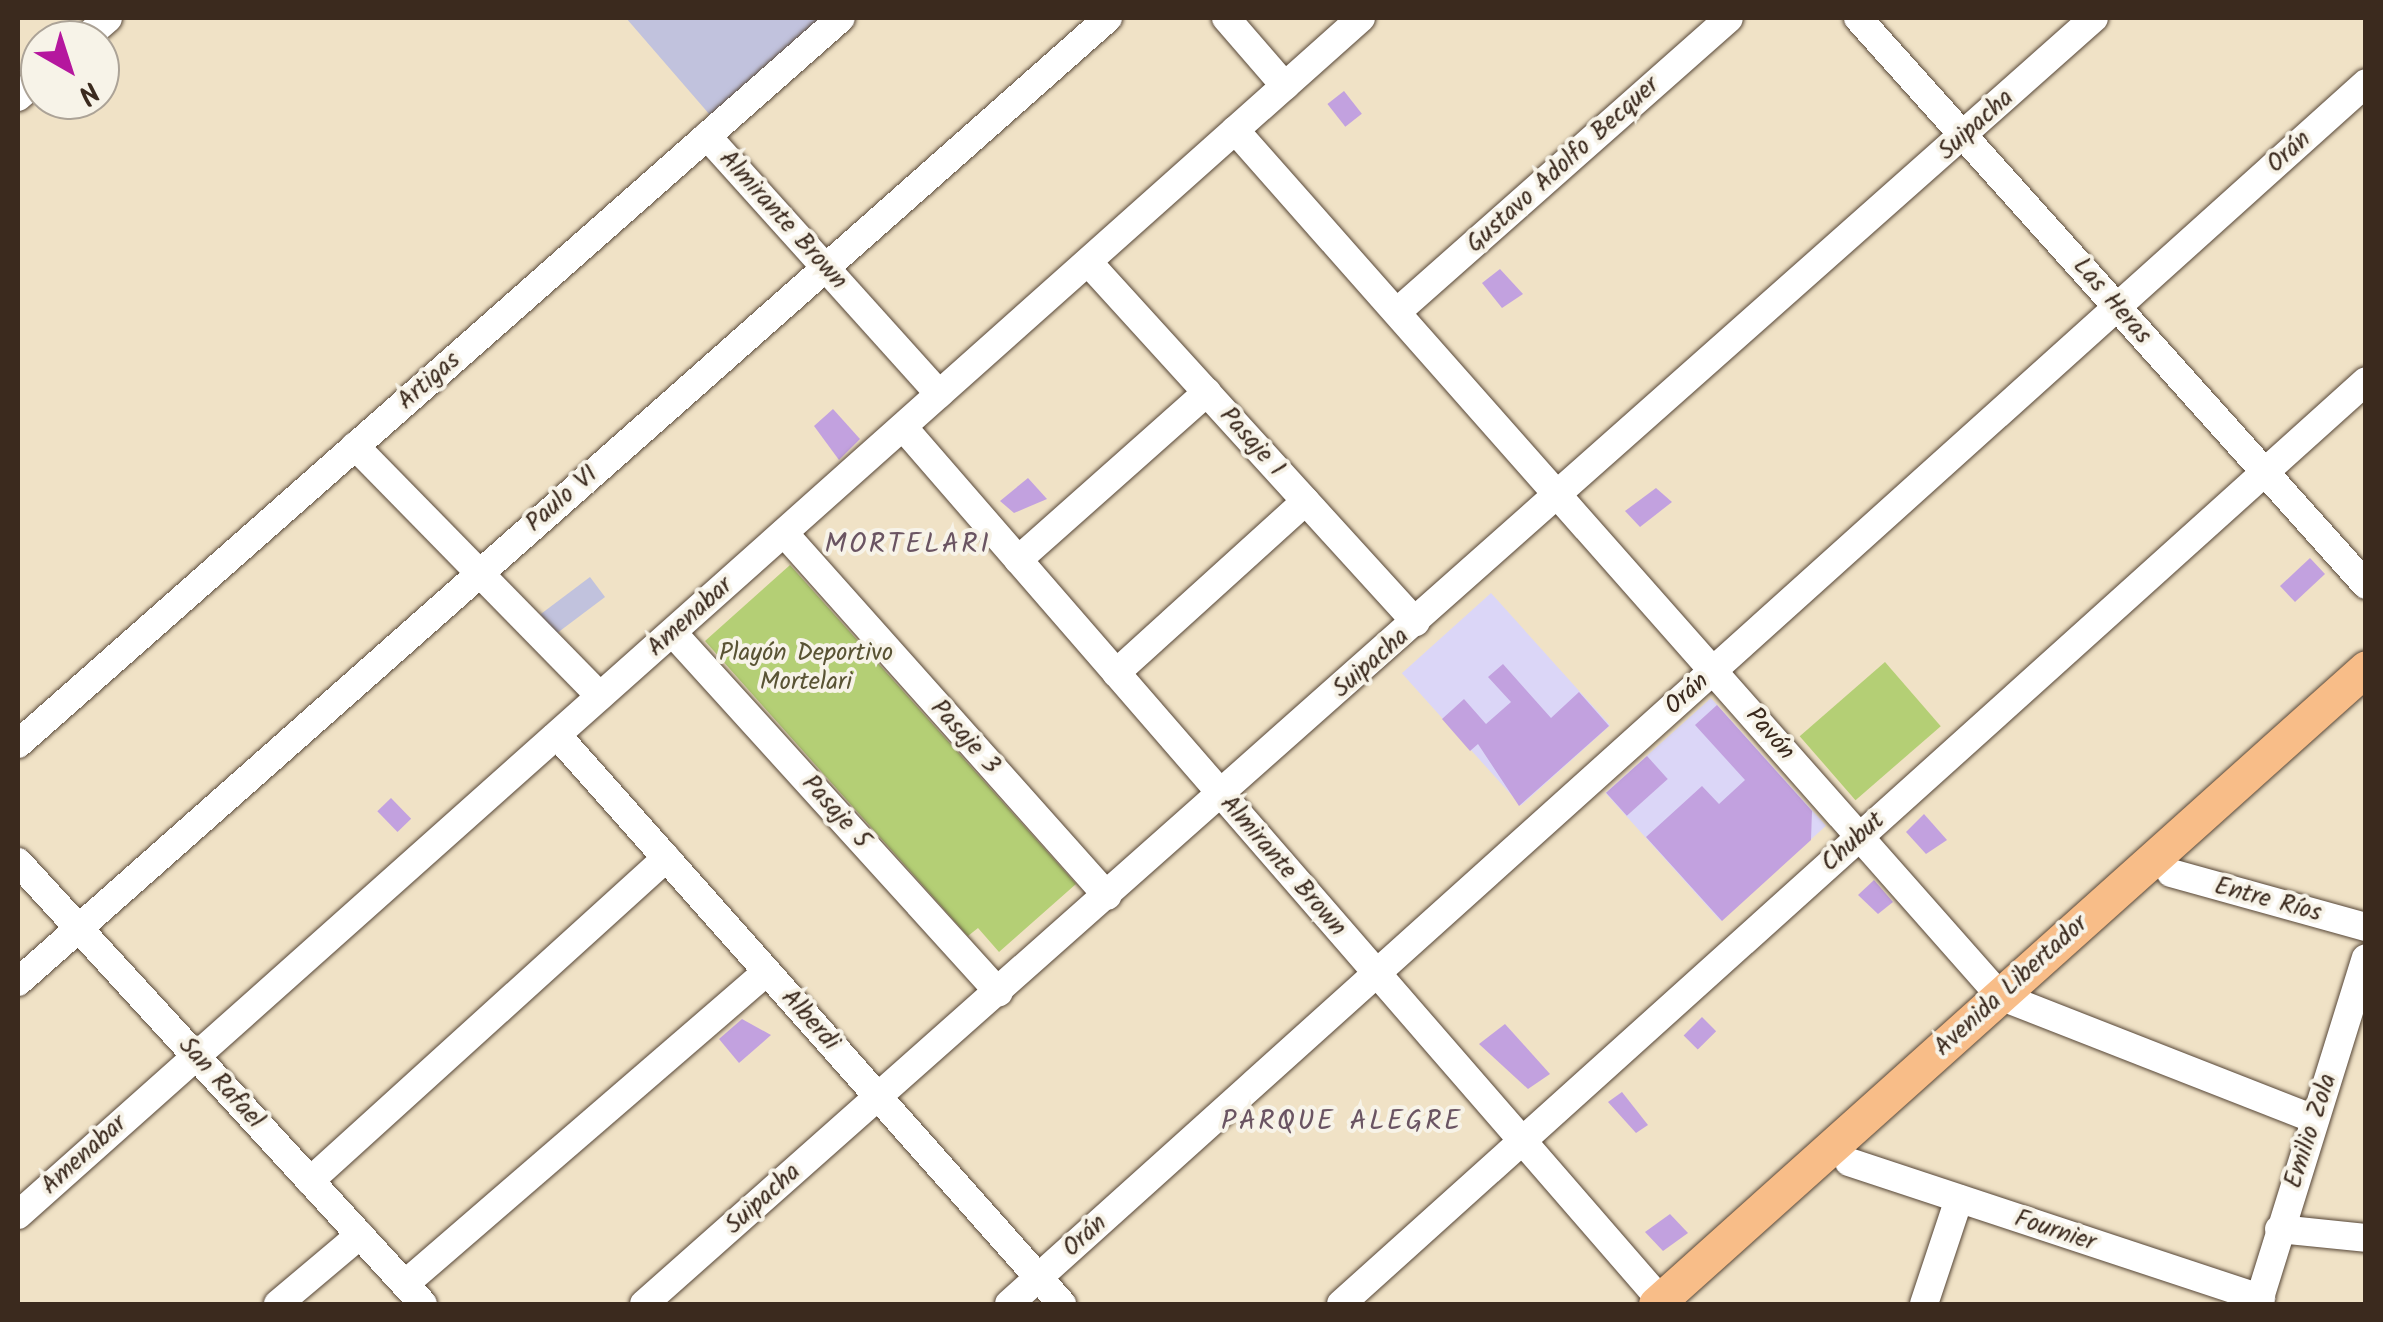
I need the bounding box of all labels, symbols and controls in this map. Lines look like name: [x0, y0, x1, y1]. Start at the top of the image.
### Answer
north arrow: [20, 20, 120, 120]
text: N: [67, 69, 109, 115]
street label: Gustavo Adolfo Becquer: [1461, 71, 1665, 259]
street label: Suipacha: [1932, 83, 2020, 167]
street label: Orán: [2261, 125, 2317, 179]
street label: Almirante Brown: [713, 144, 853, 296]
street label: Las Heras: [2066, 252, 2158, 350]
street label: Artigas: [391, 346, 467, 416]
street label: Pasaje 1: [1213, 401, 1291, 483]
street label: Paulo VI: [520, 460, 604, 538]
district label: MORTELARI: [825, 528, 991, 562]
street label: Amenabar: [641, 571, 739, 663]
street label: Suipacha: [1327, 622, 1415, 704]
park label: Playón Deportivo Mortelari: [719, 639, 893, 698]
street label: Orán: [1659, 667, 1715, 721]
street label: Pasaje 3: [924, 694, 1006, 780]
street label: Pavón: [1739, 701, 1801, 767]
street label: Pasaje 5: [795, 769, 877, 855]
street label: Almirante Brown: [1214, 789, 1352, 943]
street label: Chubut: [1815, 806, 1891, 878]
street label: Entre Ríos: [2211, 871, 2325, 929]
street label: Avenida Libertador: [1928, 909, 2094, 1063]
street label: Alberdi: [775, 983, 845, 1057]
street label: San Rafael: [172, 1031, 270, 1135]
street label: Emilio Zola: [2278, 1070, 2344, 1192]
district label: PARQUE ALEGRE: [1221, 1105, 1463, 1139]
street label: Amenabar: [35, 1109, 133, 1201]
street label: Suipacha: [719, 1157, 807, 1241]
street label: Fournier: [2011, 1204, 2099, 1258]
street label: Orán: [1057, 1209, 1113, 1263]

